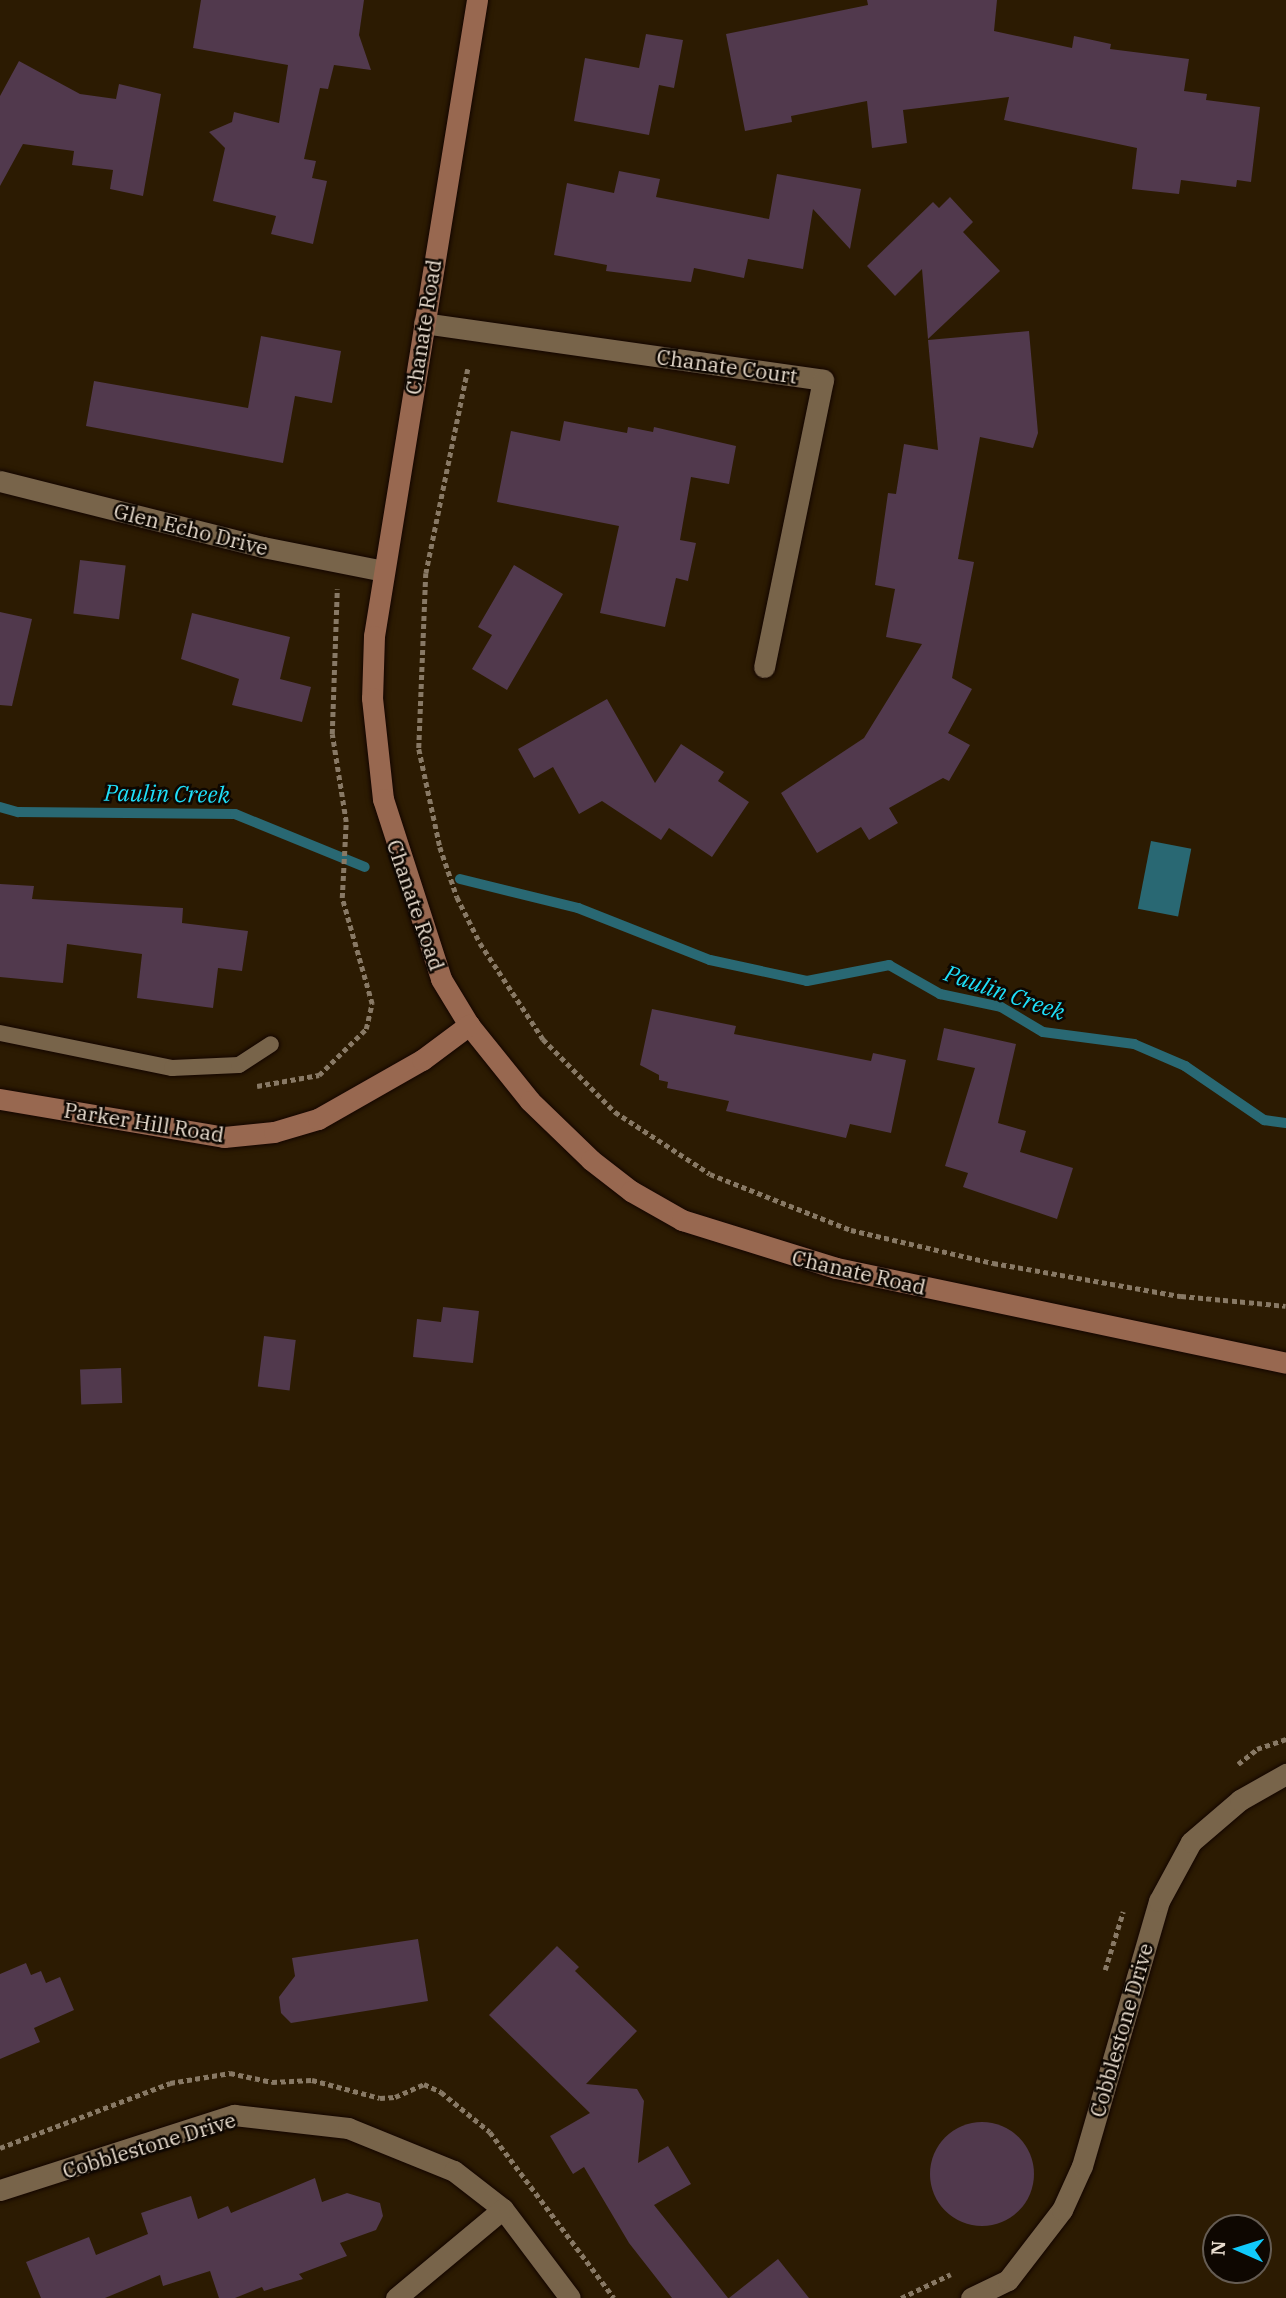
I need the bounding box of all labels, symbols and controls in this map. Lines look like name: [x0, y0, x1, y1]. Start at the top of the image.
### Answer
street label: Chanate Road: [400, 258, 446, 396]
street label: Chanate Court: [655, 344, 799, 388]
street label: Glen Echo Drive: [111, 498, 271, 560]
water label: Paulin Creek: [104, 778, 230, 808]
street label: Chanate Road: [382, 836, 450, 974]
water label: Paulin Creek: [941, 958, 1069, 1026]
street label: Parker Hill Road: [62, 1097, 226, 1147]
street label: Chanate Road: [790, 1244, 928, 1300]
street label: Cobblestone Drive: [1084, 1940, 1158, 2120]
street label: Cobblestone Drive: [59, 2107, 239, 2183]
north arrow: [1202, 2214, 1272, 2284]
text: N: [1206, 2240, 1230, 2256]

